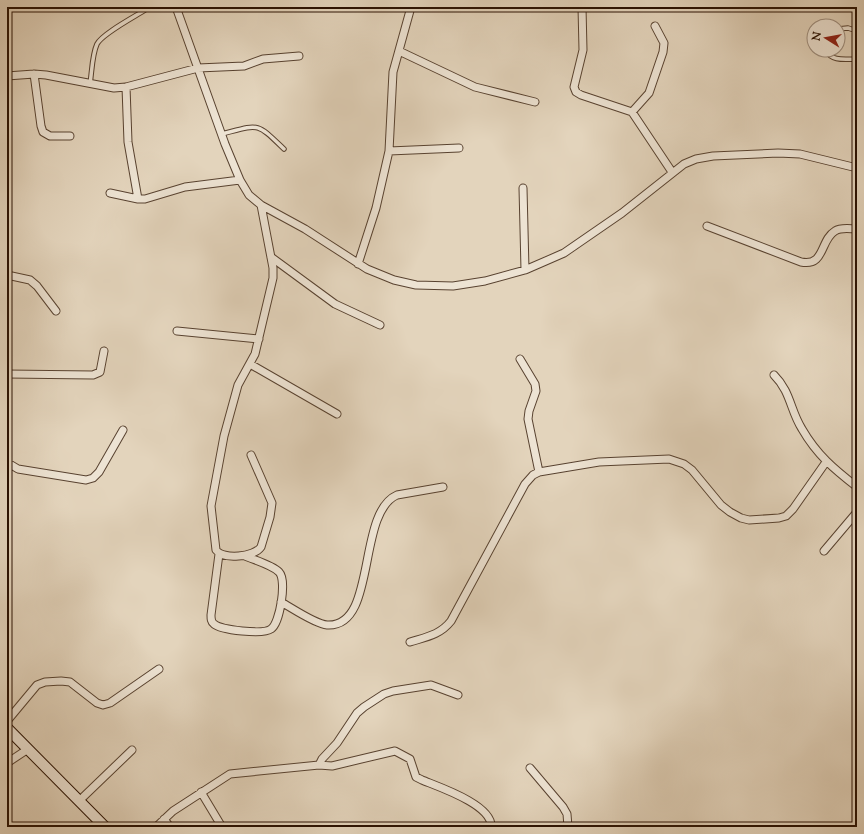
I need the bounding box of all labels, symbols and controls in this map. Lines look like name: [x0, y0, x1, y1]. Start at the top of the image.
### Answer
north arrow: [806, 18, 846, 58]
text: N: [808, 30, 826, 43]

